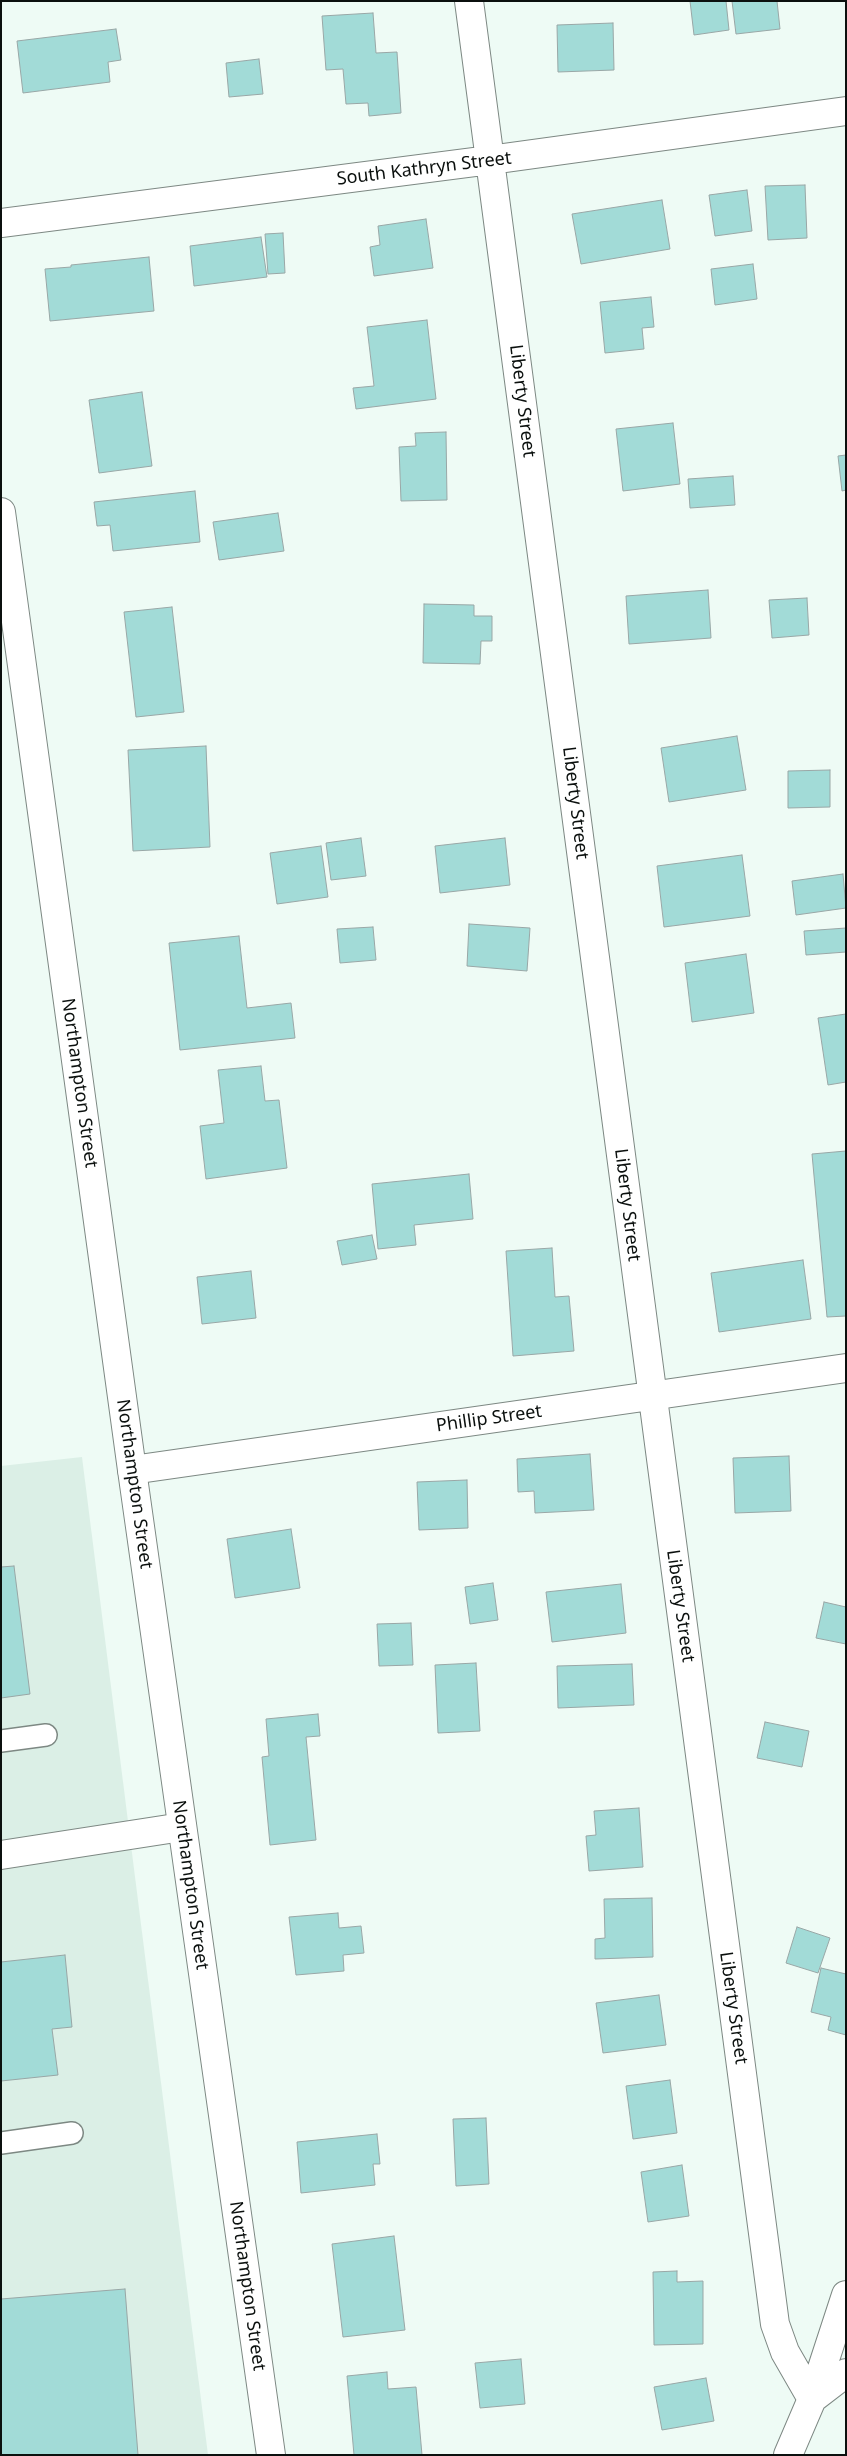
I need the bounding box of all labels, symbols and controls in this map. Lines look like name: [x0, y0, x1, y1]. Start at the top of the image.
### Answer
street label: South Kathryn Street: [335, 148, 513, 190]
street label: Liberty Street: [504, 343, 540, 459]
street label: Liberty Street: [557, 745, 593, 861]
street label: Northampton Street: [56, 997, 102, 1169]
street label: Liberty Street: [609, 1147, 645, 1263]
street label: Northampton Street: [111, 1398, 157, 1570]
street label: Phillip Street: [435, 1401, 543, 1437]
street label: Liberty Street: [661, 1548, 699, 1664]
street label: Northampton Street: [167, 1799, 213, 1971]
street label: Liberty Street: [714, 1950, 752, 2066]
street label: Northampton Street: [224, 2200, 270, 2372]

